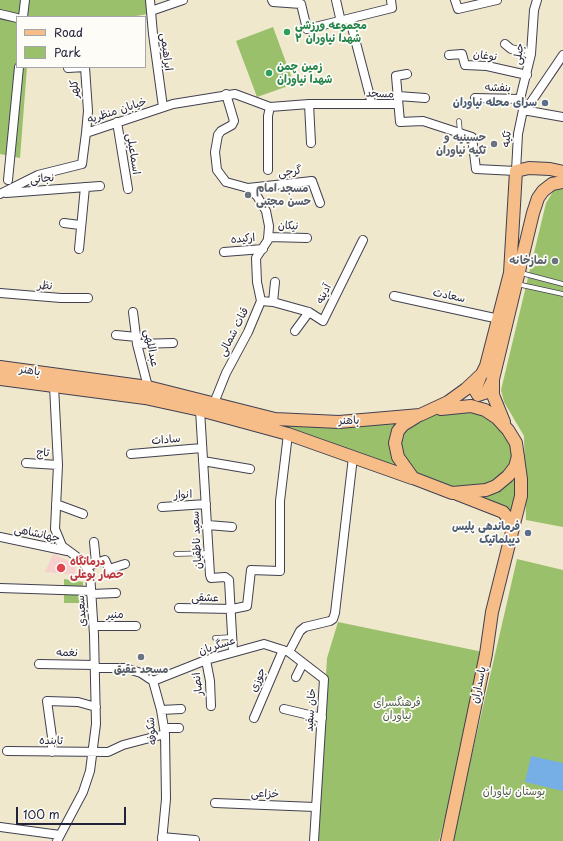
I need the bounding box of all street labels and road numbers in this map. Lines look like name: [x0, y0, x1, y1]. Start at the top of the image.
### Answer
street label: ابراهیمی: [157, 32, 175, 72]
street label: جبلی: [511, 42, 527, 66]
street label: نوغان: [472, 48, 498, 64]
street label: کلهر: [68, 79, 82, 99]
street label: بنفشه: [485, 81, 511, 95]
street label: مسجد: [366, 87, 394, 101]
street label: خیابان منظریه: [86, 95, 148, 127]
street label: تکیه: [500, 130, 514, 148]
street label: اسماعیلی: [123, 132, 143, 176]
street label: گرجی: [277, 164, 303, 180]
street label: نجاتی: [29, 171, 55, 187]
street label: نیکان: [278, 219, 298, 233]
street label: ارکیده: [230, 231, 256, 247]
street label: نظر: [37, 279, 53, 293]
street label: آدینه: [314, 282, 334, 306]
street label: سعادت: [432, 286, 466, 306]
street label: قنات شمالى: [216, 305, 252, 359]
street label: عبداللهی: [141, 328, 161, 368]
street label: باهنر: [19, 363, 41, 379]
street label: باهنر: [338, 414, 360, 428]
street label: سادات: [151, 432, 181, 448]
street label: تاج: [36, 446, 50, 460]
street label: انوار: [173, 488, 193, 502]
street label: سعید ناطقیان: [189, 511, 205, 569]
street label: جهانشاهی: [13, 523, 61, 545]
street label: عشقی: [191, 591, 219, 605]
street label: سعیدی: [74, 595, 90, 627]
street label: منیر: [106, 608, 124, 622]
street label: عسگریان: [197, 634, 237, 658]
street label: نغمه: [56, 646, 78, 660]
street label: پاسداران: [469, 665, 489, 705]
street label: جوزی: [247, 666, 269, 694]
street label: انصار: [190, 672, 206, 696]
street label: خان سفید: [303, 688, 319, 732]
street label: شکوفه: [144, 716, 160, 746]
street label: تابنده: [39, 734, 63, 748]
street label: خزاعی: [251, 787, 279, 801]

